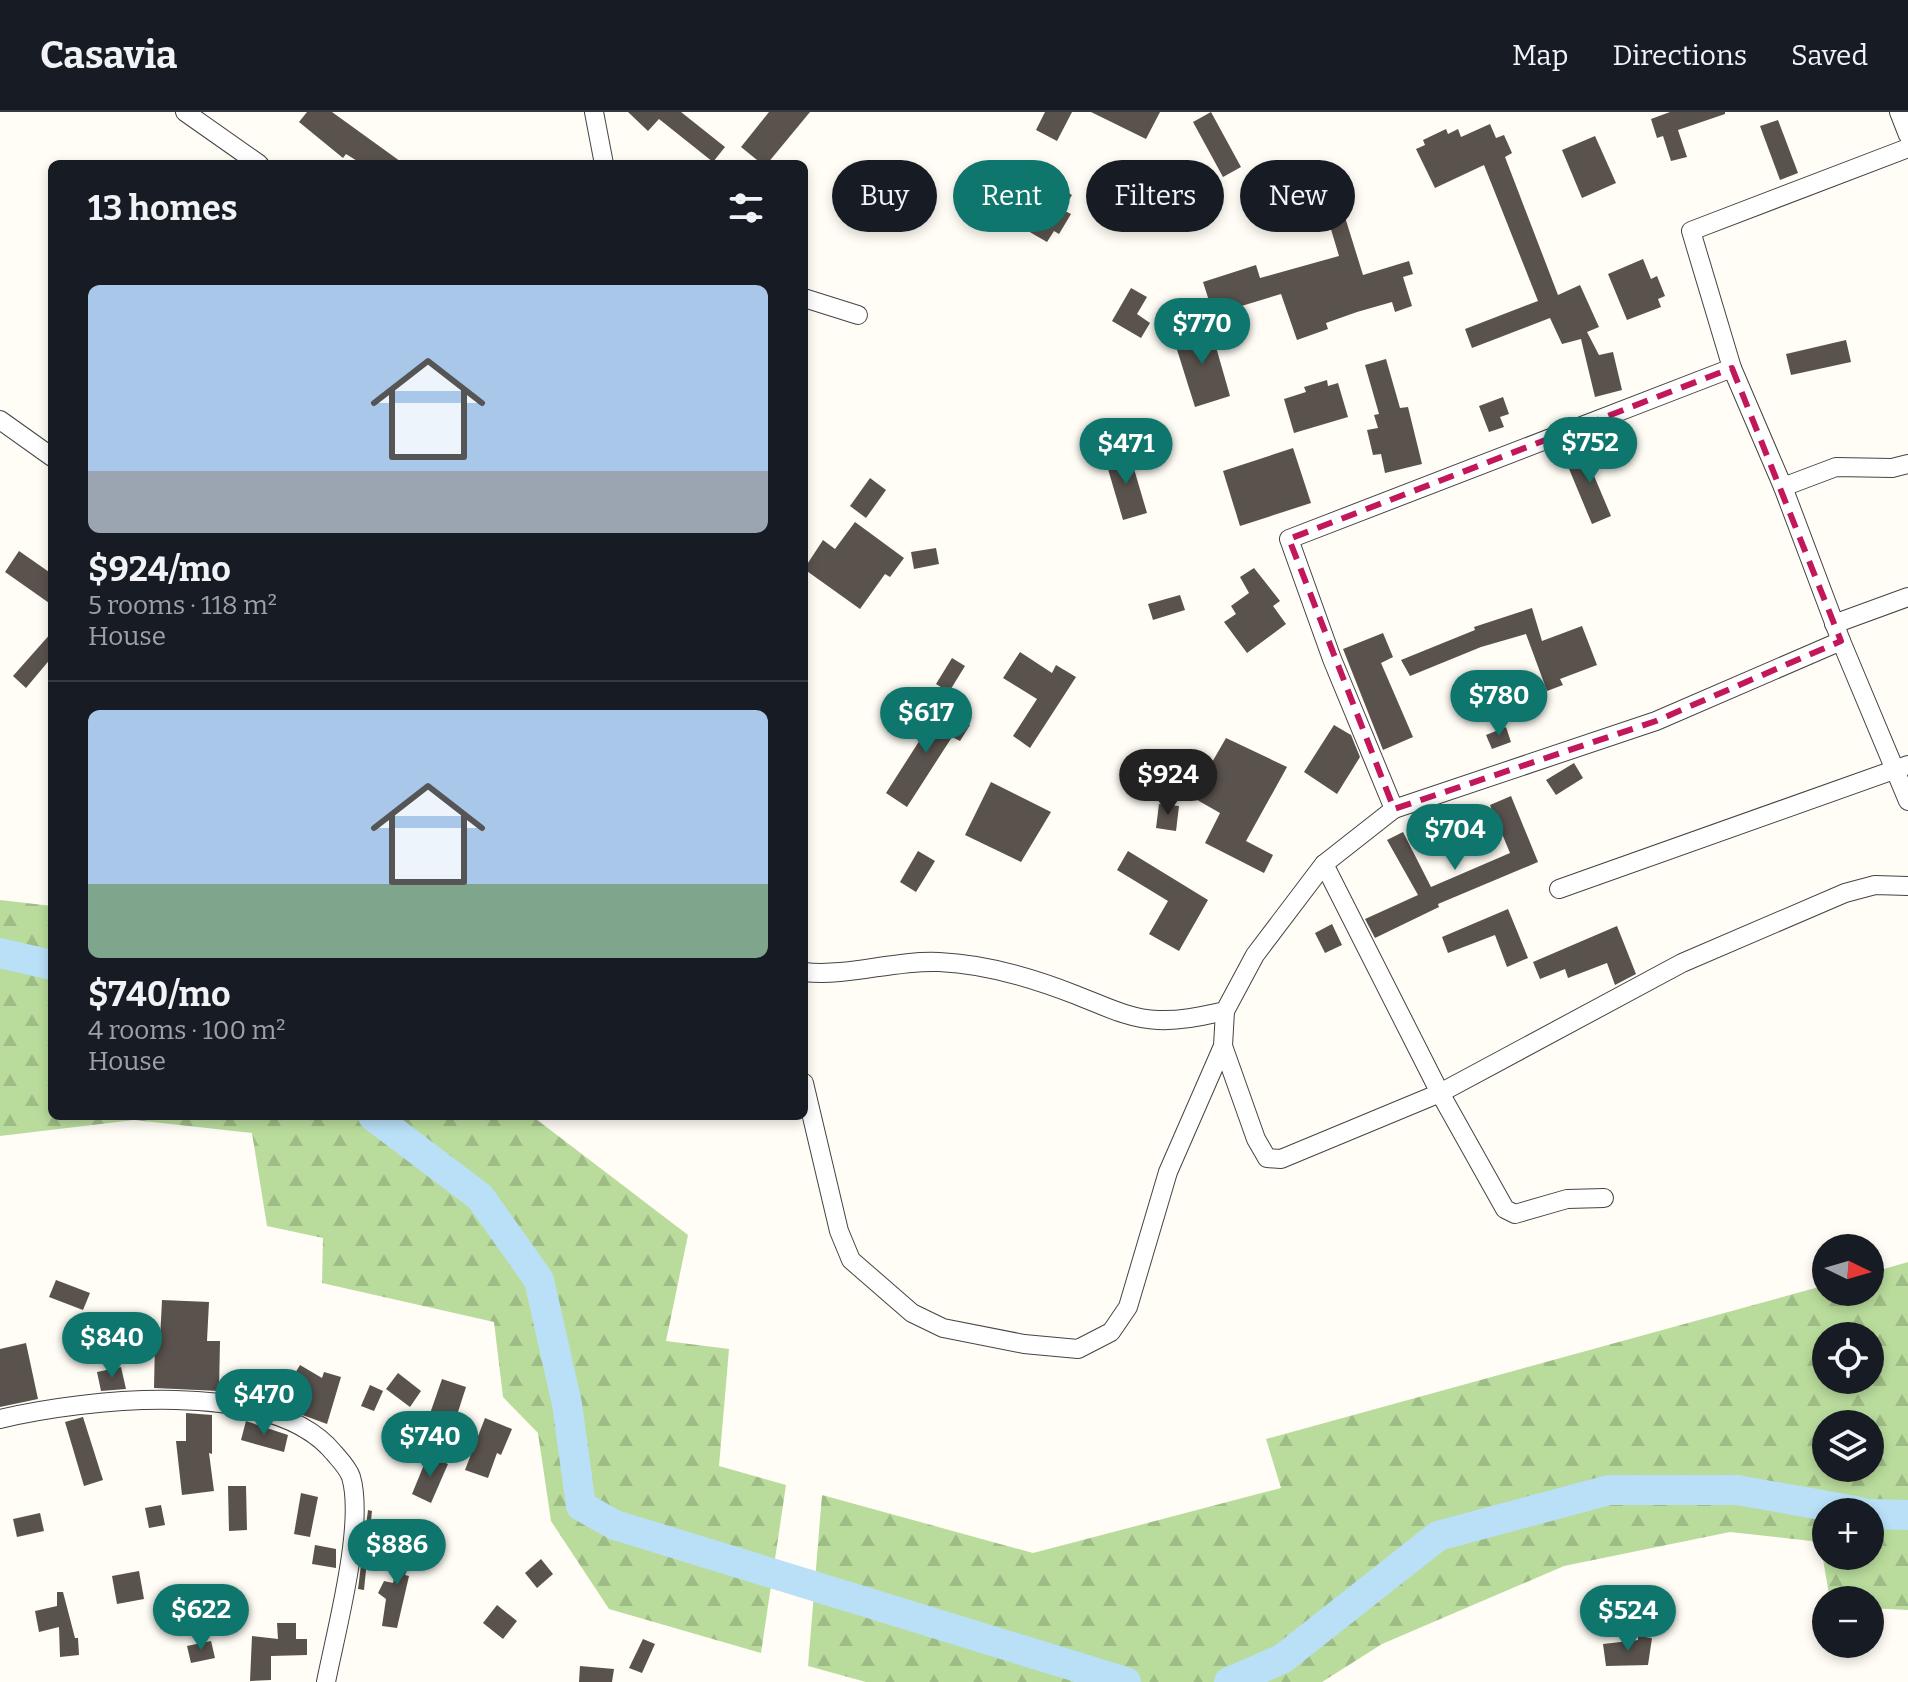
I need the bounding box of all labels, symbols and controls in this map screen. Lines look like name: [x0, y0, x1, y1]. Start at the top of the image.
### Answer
text: Casavia: [40, 32, 177, 78]
text: Map: [1512, 39, 1568, 72]
text: Directions: [1612, 39, 1747, 72]
text: Saved: [1791, 39, 1868, 72]
chip: Buy: [832, 160, 937, 232]
chip: Rent: [953, 160, 1070, 232]
chip: Filters: [1086, 160, 1224, 232]
chip: New: [1240, 160, 1355, 232]
icon: filters: [724, 186, 768, 230]
text: 13 homes: [88, 188, 237, 229]
pin: $770: [1155, 298, 1249, 366]
text: $770: [1172, 308, 1232, 339]
icon: home: [356, 337, 500, 481]
pin: $752: [1543, 417, 1637, 485]
pin: $471: [1079, 418, 1173, 486]
text: $752: [1561, 427, 1619, 458]
text: $471: [1098, 428, 1154, 459]
text: $924/mo: [88, 549, 231, 590]
text: 5 rooms · 118 m²: [88, 590, 277, 621]
text: House: [88, 621, 166, 652]
pin: $780: [1452, 670, 1546, 738]
text: $780: [1468, 680, 1530, 711]
pin: $617: [879, 687, 973, 755]
text: $617: [898, 697, 954, 728]
pin: $924: [1121, 749, 1215, 817]
text: $924: [1137, 759, 1199, 790]
icon: home: [356, 762, 500, 906]
pin: $704: [1408, 804, 1502, 872]
text: $704: [1424, 814, 1486, 845]
text: $740/mo: [88, 974, 231, 1015]
text: 4 rooms · 100 m²: [88, 1015, 285, 1046]
text: House: [88, 1046, 166, 1077]
north arrow: [1812, 1234, 1884, 1306]
map controls: [1812, 1234, 1884, 1658]
pin: $840: [65, 1312, 159, 1380]
text: $840: [80, 1322, 144, 1353]
button: locate: [1812, 1322, 1884, 1394]
pin: $470: [217, 1369, 311, 1437]
text: $470: [233, 1379, 295, 1410]
button: layers: [1812, 1410, 1884, 1482]
pin: $740: [383, 1411, 477, 1479]
text: $740: [399, 1421, 461, 1452]
button: +: [1812, 1498, 1884, 1570]
pin: $886: [350, 1519, 444, 1587]
text: $886: [366, 1529, 428, 1560]
pin: $622: [154, 1584, 248, 1652]
pin: $524: [1581, 1585, 1675, 1653]
button: −: [1812, 1586, 1884, 1658]
text: $622: [171, 1594, 231, 1625]
text: $524: [1598, 1595, 1658, 1626]

